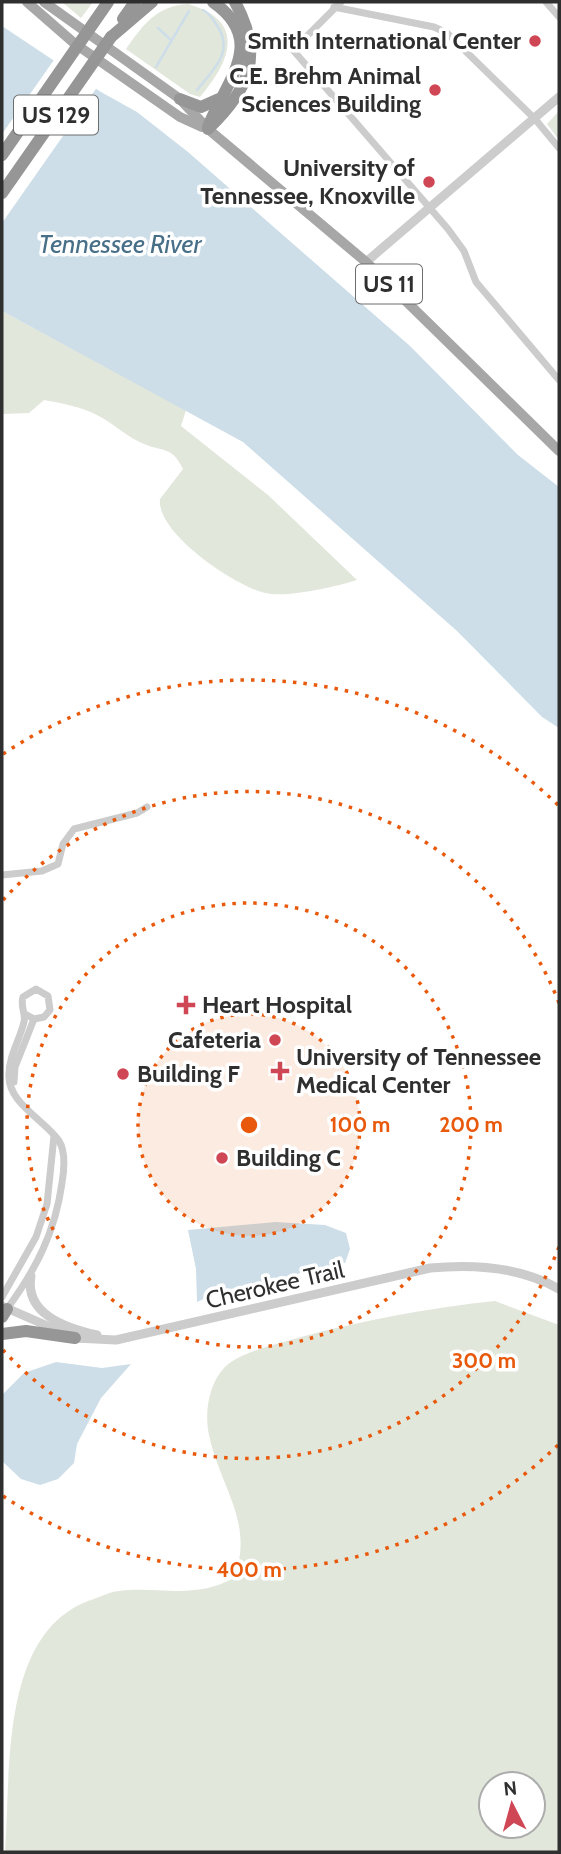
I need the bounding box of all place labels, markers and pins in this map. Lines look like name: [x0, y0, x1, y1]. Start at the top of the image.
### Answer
place label: Smith International Center: [248, 26, 521, 55]
marker: Smith International Center: [527, 33, 543, 49]
place label: C.E. Brehm Animal Sciences Building: [229, 61, 421, 118]
marker: C.E. Brehm Animal Sciences Building: [427, 82, 443, 98]
place label: University of Tennessee, Knoxville: [200, 153, 415, 210]
marker: University of Tennessee, Knoxville: [421, 174, 437, 190]
place label: Heart Hospital: [202, 990, 352, 1019]
marker: Heart Hospital: [176, 995, 196, 1015]
place label: Cafeteria: [168, 1025, 261, 1054]
marker: Cafeteria: [267, 1032, 283, 1048]
place label: University of Tennessee Medical Center: [296, 1042, 541, 1099]
place label: Building F: [137, 1059, 240, 1088]
marker: University of Tennessee Medical Center: [270, 1061, 290, 1081]
marker: Building F: [115, 1066, 131, 1082]
centre of rings: [237, 1113, 261, 1137]
place label: Building C: [236, 1143, 341, 1172]
marker: Building C: [214, 1150, 230, 1166]

